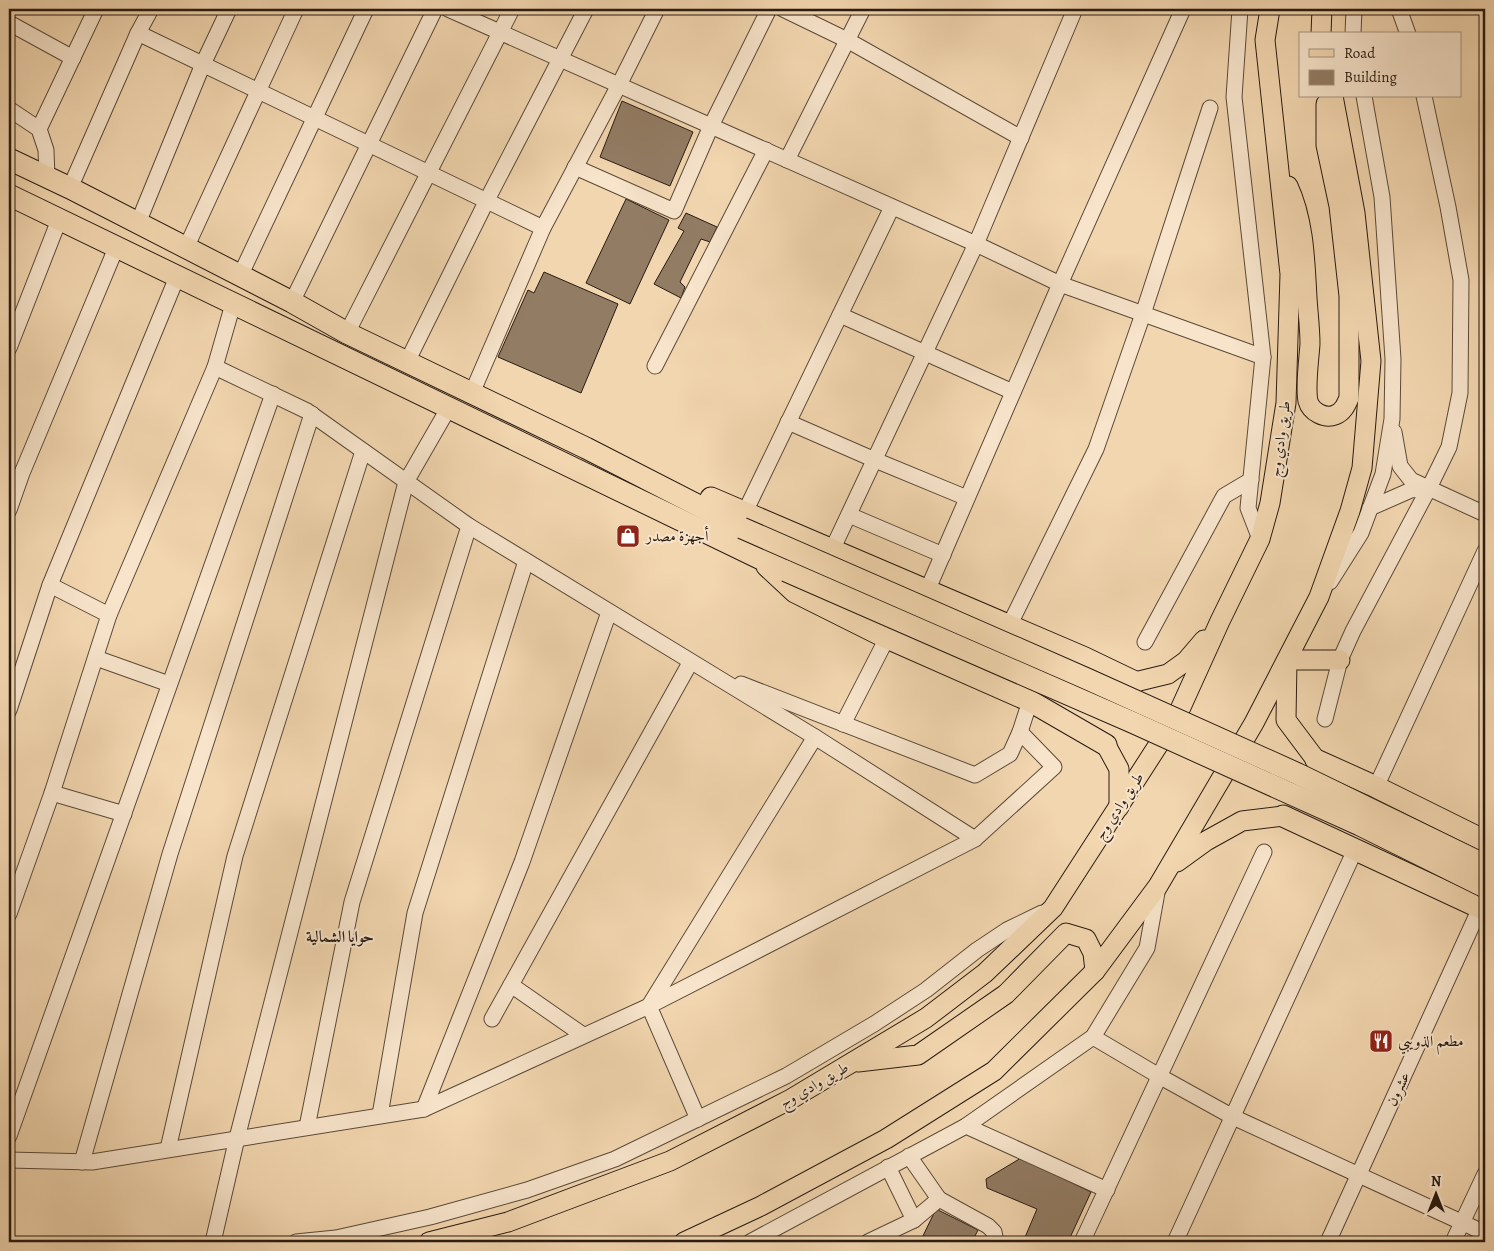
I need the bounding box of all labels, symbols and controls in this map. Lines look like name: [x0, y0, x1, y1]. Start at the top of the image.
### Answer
legend: [1299, 32, 1462, 98]
text: Road: [1344, 43, 1376, 63]
text: Building: [1344, 67, 1397, 87]
street label: طريق وادي وج: [1265, 400, 1298, 479]
shop icon: أجهزة مصدر: [615, 523, 641, 549]
place label: أجهزة مصدر: [644, 525, 709, 546]
street label: طريق وادي وج: [1090, 768, 1151, 845]
district label: حوايا الشمالية: [306, 926, 374, 948]
restaurant icon: مطعم الذويبي: [1368, 1028, 1394, 1054]
place label: مطعم الذويبي: [1398, 1031, 1464, 1055]
street label: طريق وادي وج: [776, 1057, 854, 1115]
street label: عشرون: [1381, 1069, 1415, 1109]
north arrow: [1412, 1168, 1462, 1218]
text: N: [1431, 1172, 1441, 1191]

